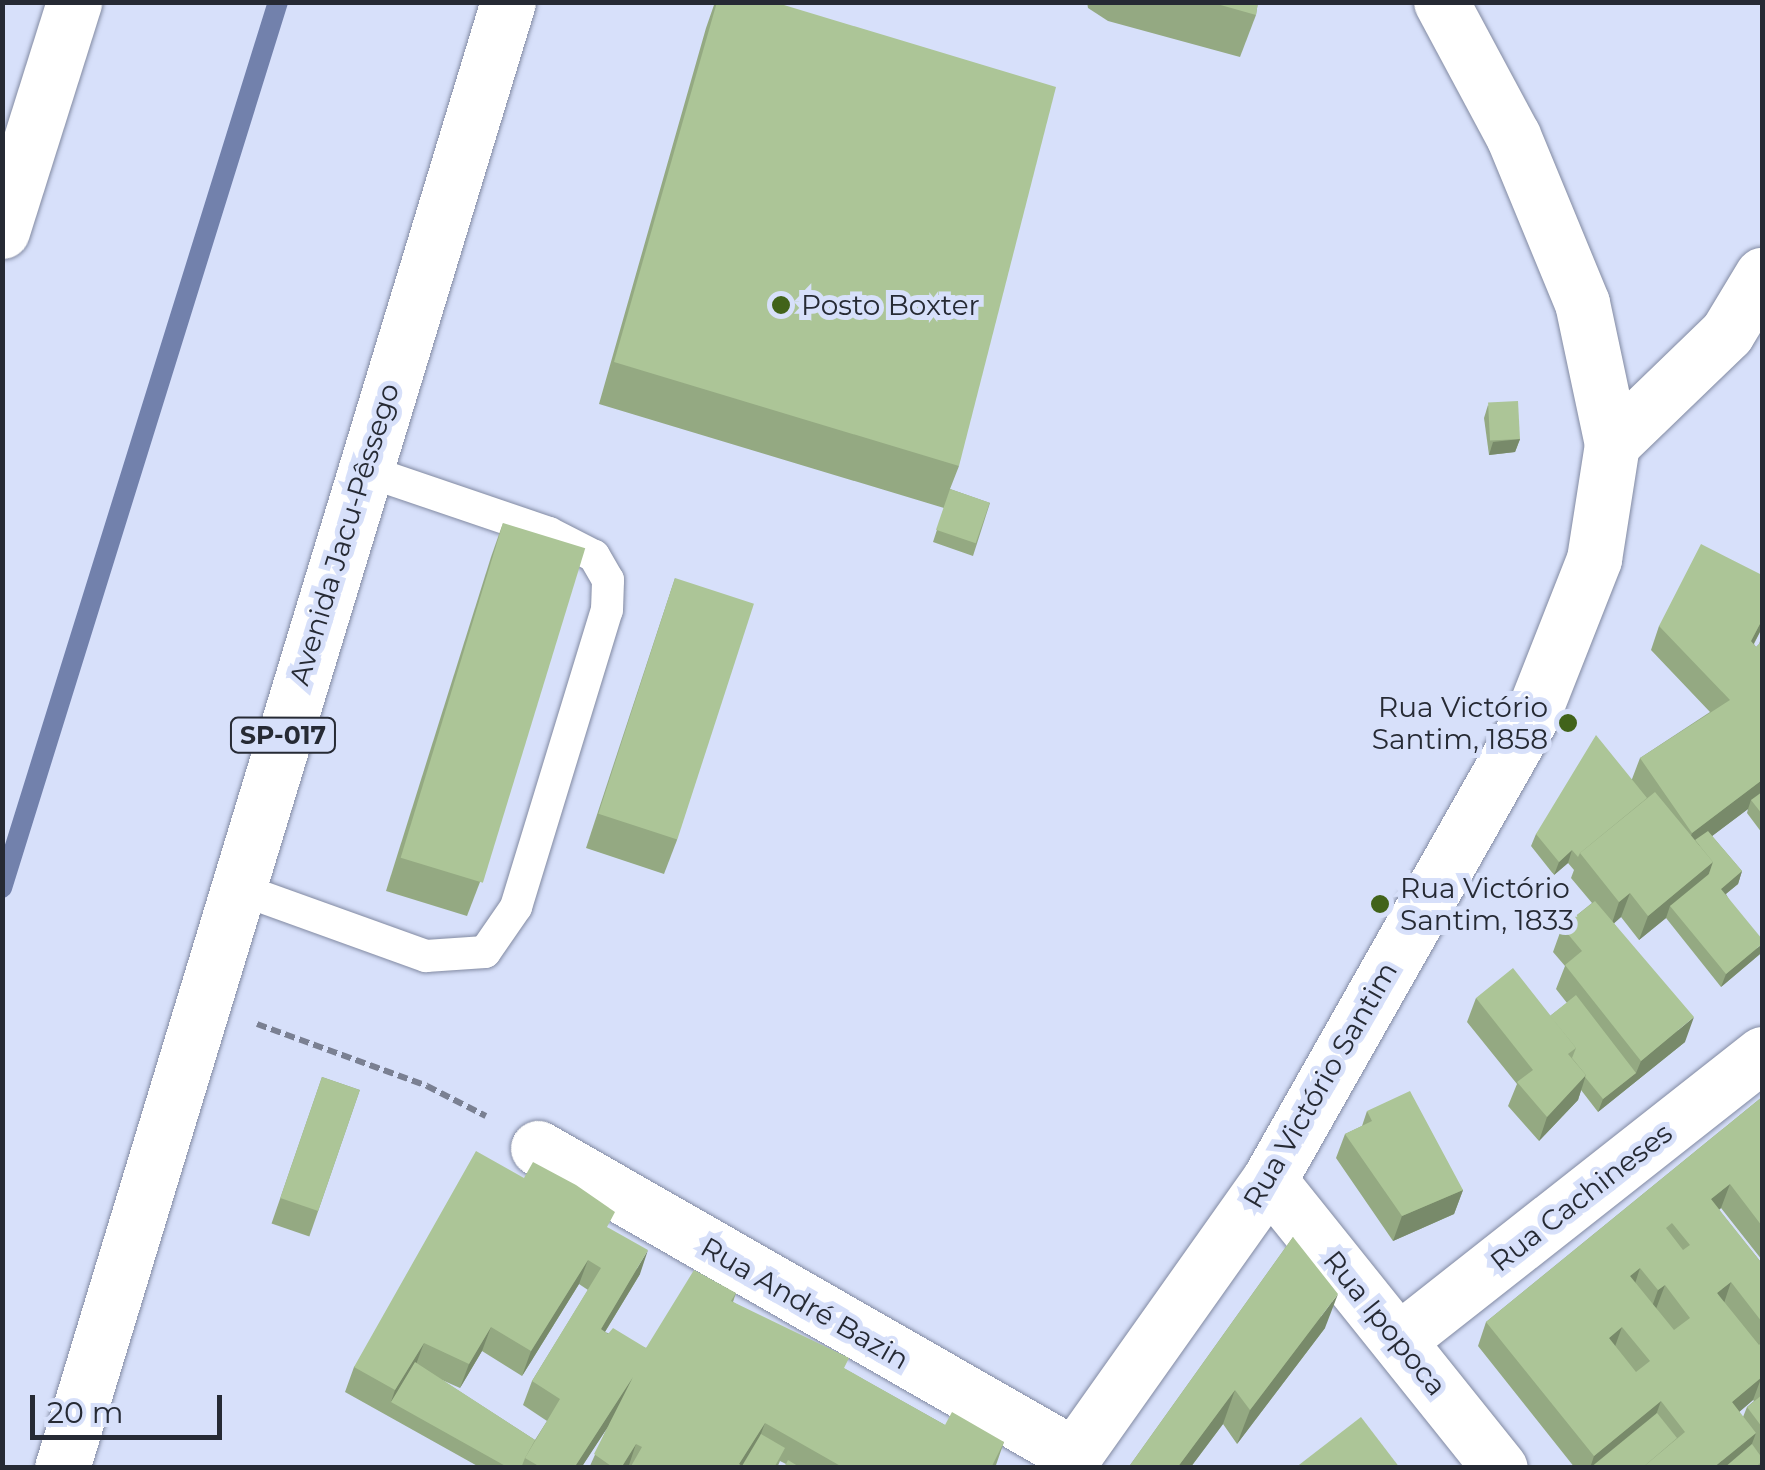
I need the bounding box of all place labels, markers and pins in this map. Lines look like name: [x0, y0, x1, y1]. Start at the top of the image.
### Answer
place label: Posto Boxter: [801, 288, 980, 322]
marker: Posto Boxter: [770, 294, 792, 316]
place label: Rua Victório Santim, 1858: [1372, 690, 1548, 756]
marker: Rua Victório Santim, 1858: [1557, 712, 1579, 734]
place label: Rua Victório Santim, 1833: [1400, 871, 1574, 937]
marker: Rua Victório Santim, 1833: [1369, 893, 1391, 915]

